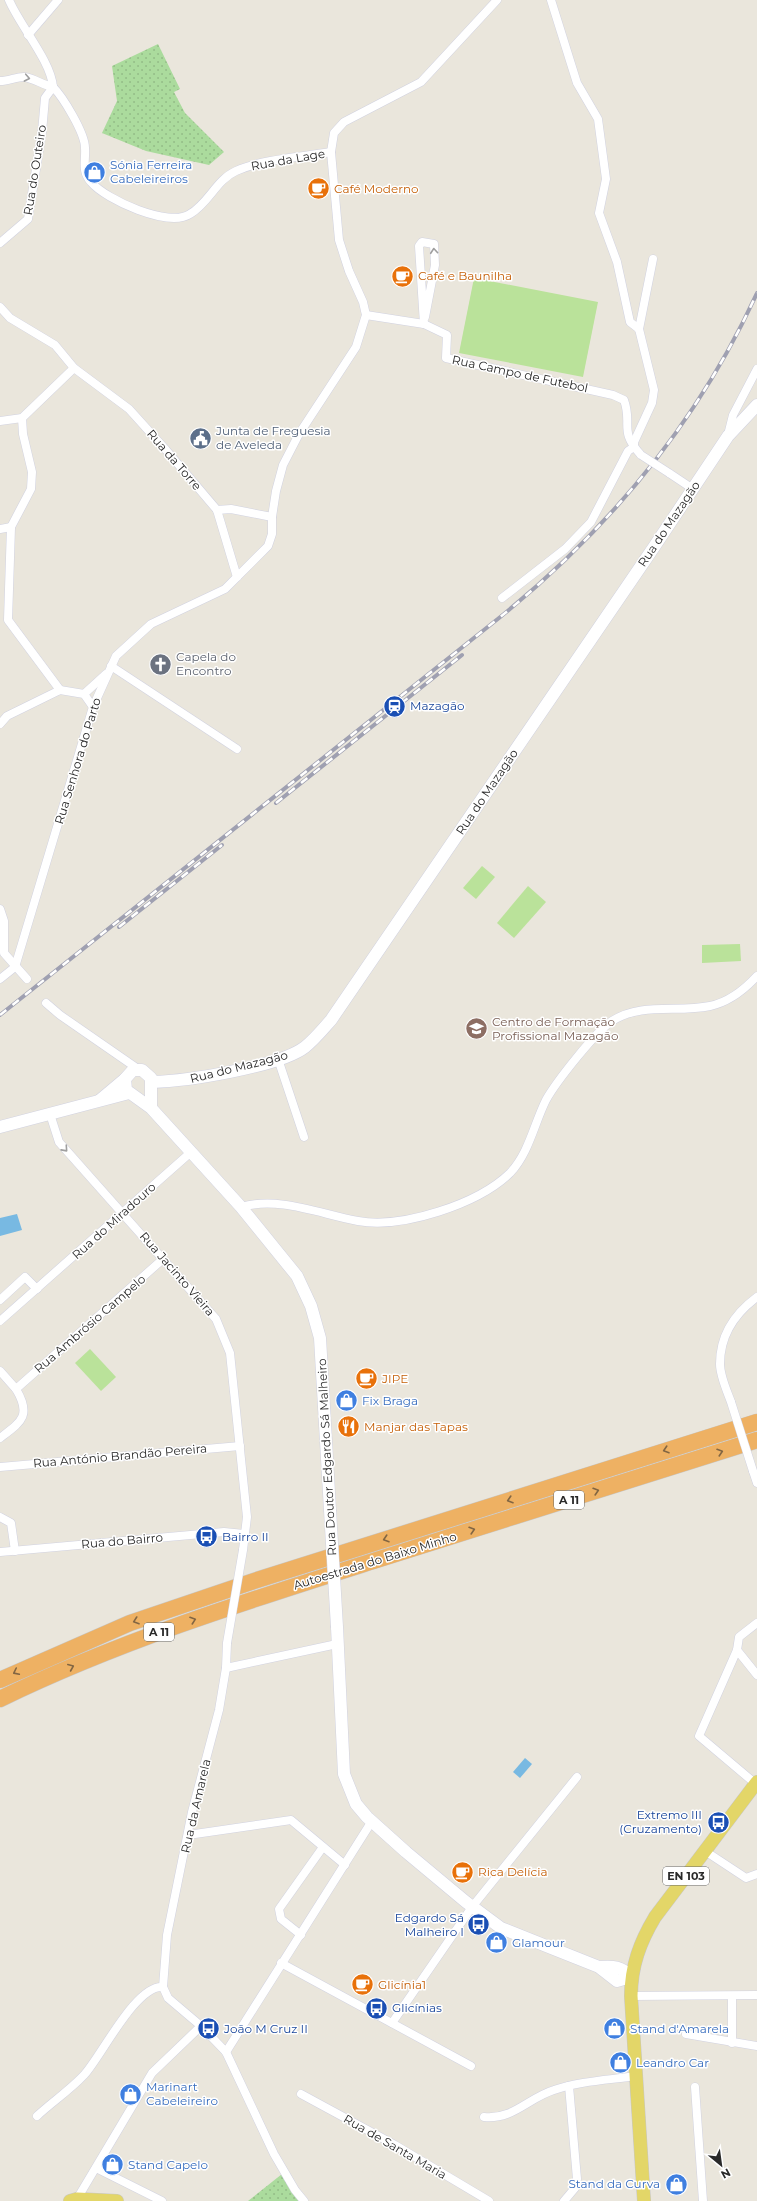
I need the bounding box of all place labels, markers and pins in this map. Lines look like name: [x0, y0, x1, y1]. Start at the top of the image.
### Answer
place label: Sónia Ferreira Cabeleireiros: [110, 157, 192, 186]
shop icon: Sónia Ferreira Cabeleireiros: [81, 159, 107, 185]
cafe icon: Café Moderno: [305, 176, 331, 202]
place label: Café Moderno: [334, 181, 419, 196]
cafe icon: Café e Baunilha: [389, 263, 415, 289]
place label: Café e Baunilha: [418, 268, 512, 283]
place label: Junta de Freguesia de Aveleda: [215, 423, 331, 452]
public building icon: Junta de Freguesia de Aveleda: [187, 425, 213, 451]
place label: Capela do Encontro: [176, 649, 236, 678]
church icon: Capela do Encontro: [147, 651, 173, 677]
station icon: Mazagão: [381, 693, 407, 719]
place label: Mazagão: [410, 698, 465, 713]
place label: Centro de Formação Profissional Mazagão: [492, 1014, 618, 1043]
school or university icon: Centro de Formação Profissional Mazagão: [464, 1016, 490, 1042]
cafe icon: JIPE: [354, 1366, 380, 1392]
place label: JIPE: [381, 1371, 408, 1386]
shop icon: Fix Braga: [333, 1388, 359, 1414]
place label: Fix Braga: [362, 1393, 418, 1408]
restaurant icon: Manjar das Tapas: [335, 1414, 361, 1440]
place label: Manjar das Tapas: [364, 1419, 468, 1434]
bus stop icon: Bairro II: [193, 1524, 219, 1550]
place label: Bairro II: [222, 1529, 269, 1544]
place label: Extremo III (Cruzamento): [619, 1807, 702, 1836]
bus stop icon: Extremo III (Cruzamento): [705, 1809, 731, 1835]
cafe icon: Rica Delícia: [449, 1859, 475, 1885]
place label: Rica Delícia: [478, 1864, 547, 1879]
place label: Edgardo Sá Malheiro I: [395, 1910, 464, 1939]
bus stop icon: Edgardo Sá Malheiro I: [466, 1912, 492, 1938]
shop icon: Glamour: [484, 1930, 510, 1956]
place label: Glamour: [512, 1935, 565, 1950]
cafe icon: Glicínia1: [349, 1972, 375, 1998]
place label: Glicínia1: [378, 1977, 426, 1992]
bus stop icon: Glicínias: [363, 1995, 389, 2021]
place label: Glicínias: [392, 2000, 442, 2015]
bus stop icon: João M Cruz II: [195, 2016, 221, 2042]
shop icon: Stand d'Amarela: [602, 2016, 628, 2042]
place label: João M Cruz II: [223, 2021, 308, 2036]
place label: Stand d'Amarela: [630, 2021, 729, 2036]
shop icon: Leandro Car: [607, 2050, 633, 2076]
place label: Leandro Car: [636, 2055, 709, 2070]
place label: Marinart Cabeleireiro: [146, 2079, 218, 2108]
shop icon: Marinart Cabeleireiro: [117, 2081, 143, 2107]
shop icon: Stand Capelo: [100, 2152, 126, 2178]
place label: Stand Capelo: [128, 2157, 208, 2172]
shop icon: Stand da Curva: [663, 2171, 689, 2197]
place label: Stand da Curva: [568, 2176, 660, 2191]

